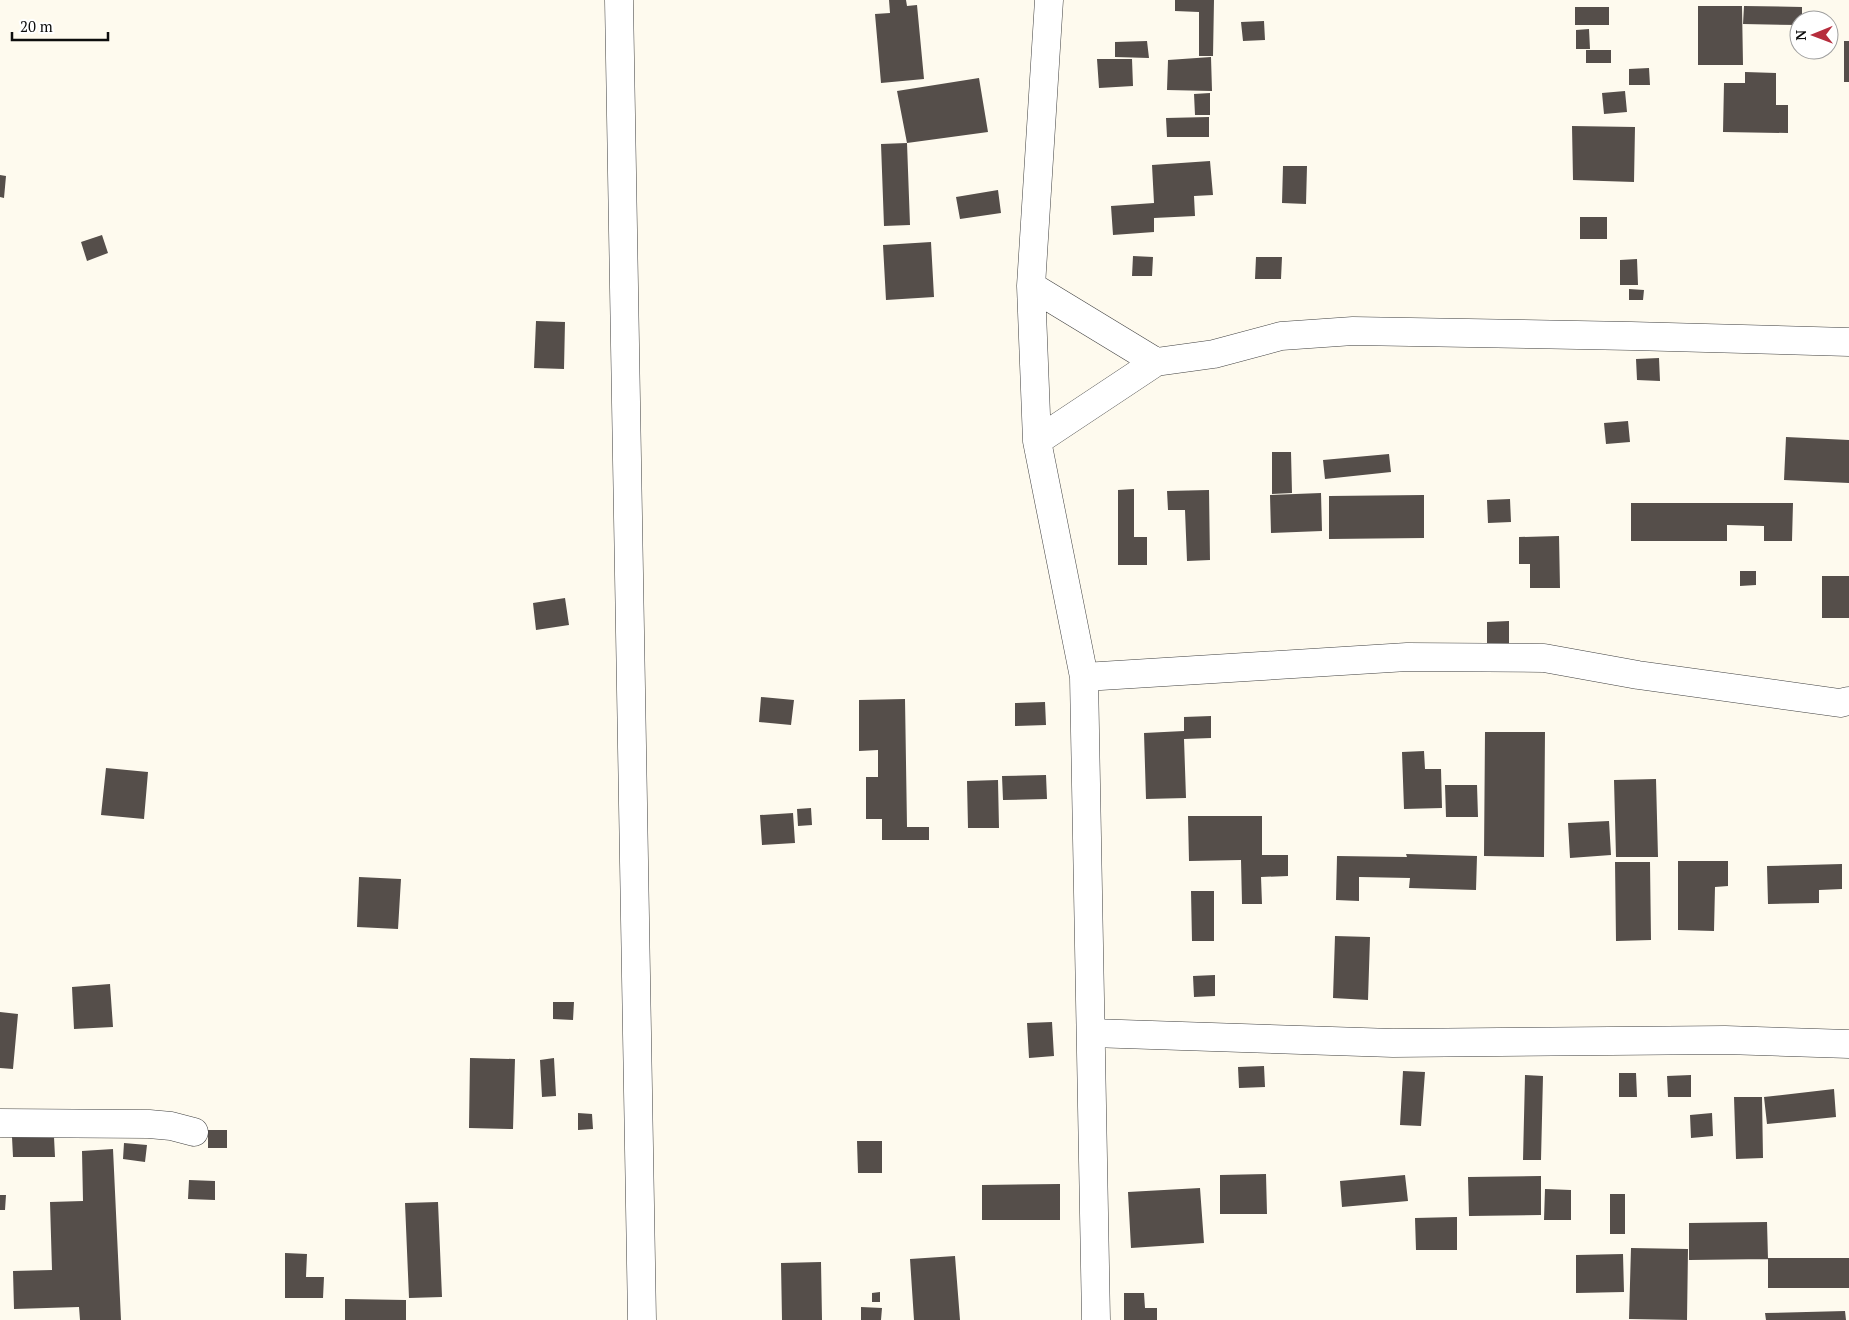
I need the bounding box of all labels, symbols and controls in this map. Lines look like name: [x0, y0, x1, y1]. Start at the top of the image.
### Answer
scale bar: [12, 10, 109, 42]
north arrow: [1789, 10, 1839, 60]
text: 20 m: [20, 16, 53, 36]
text: N: [1791, 29, 1810, 41]

